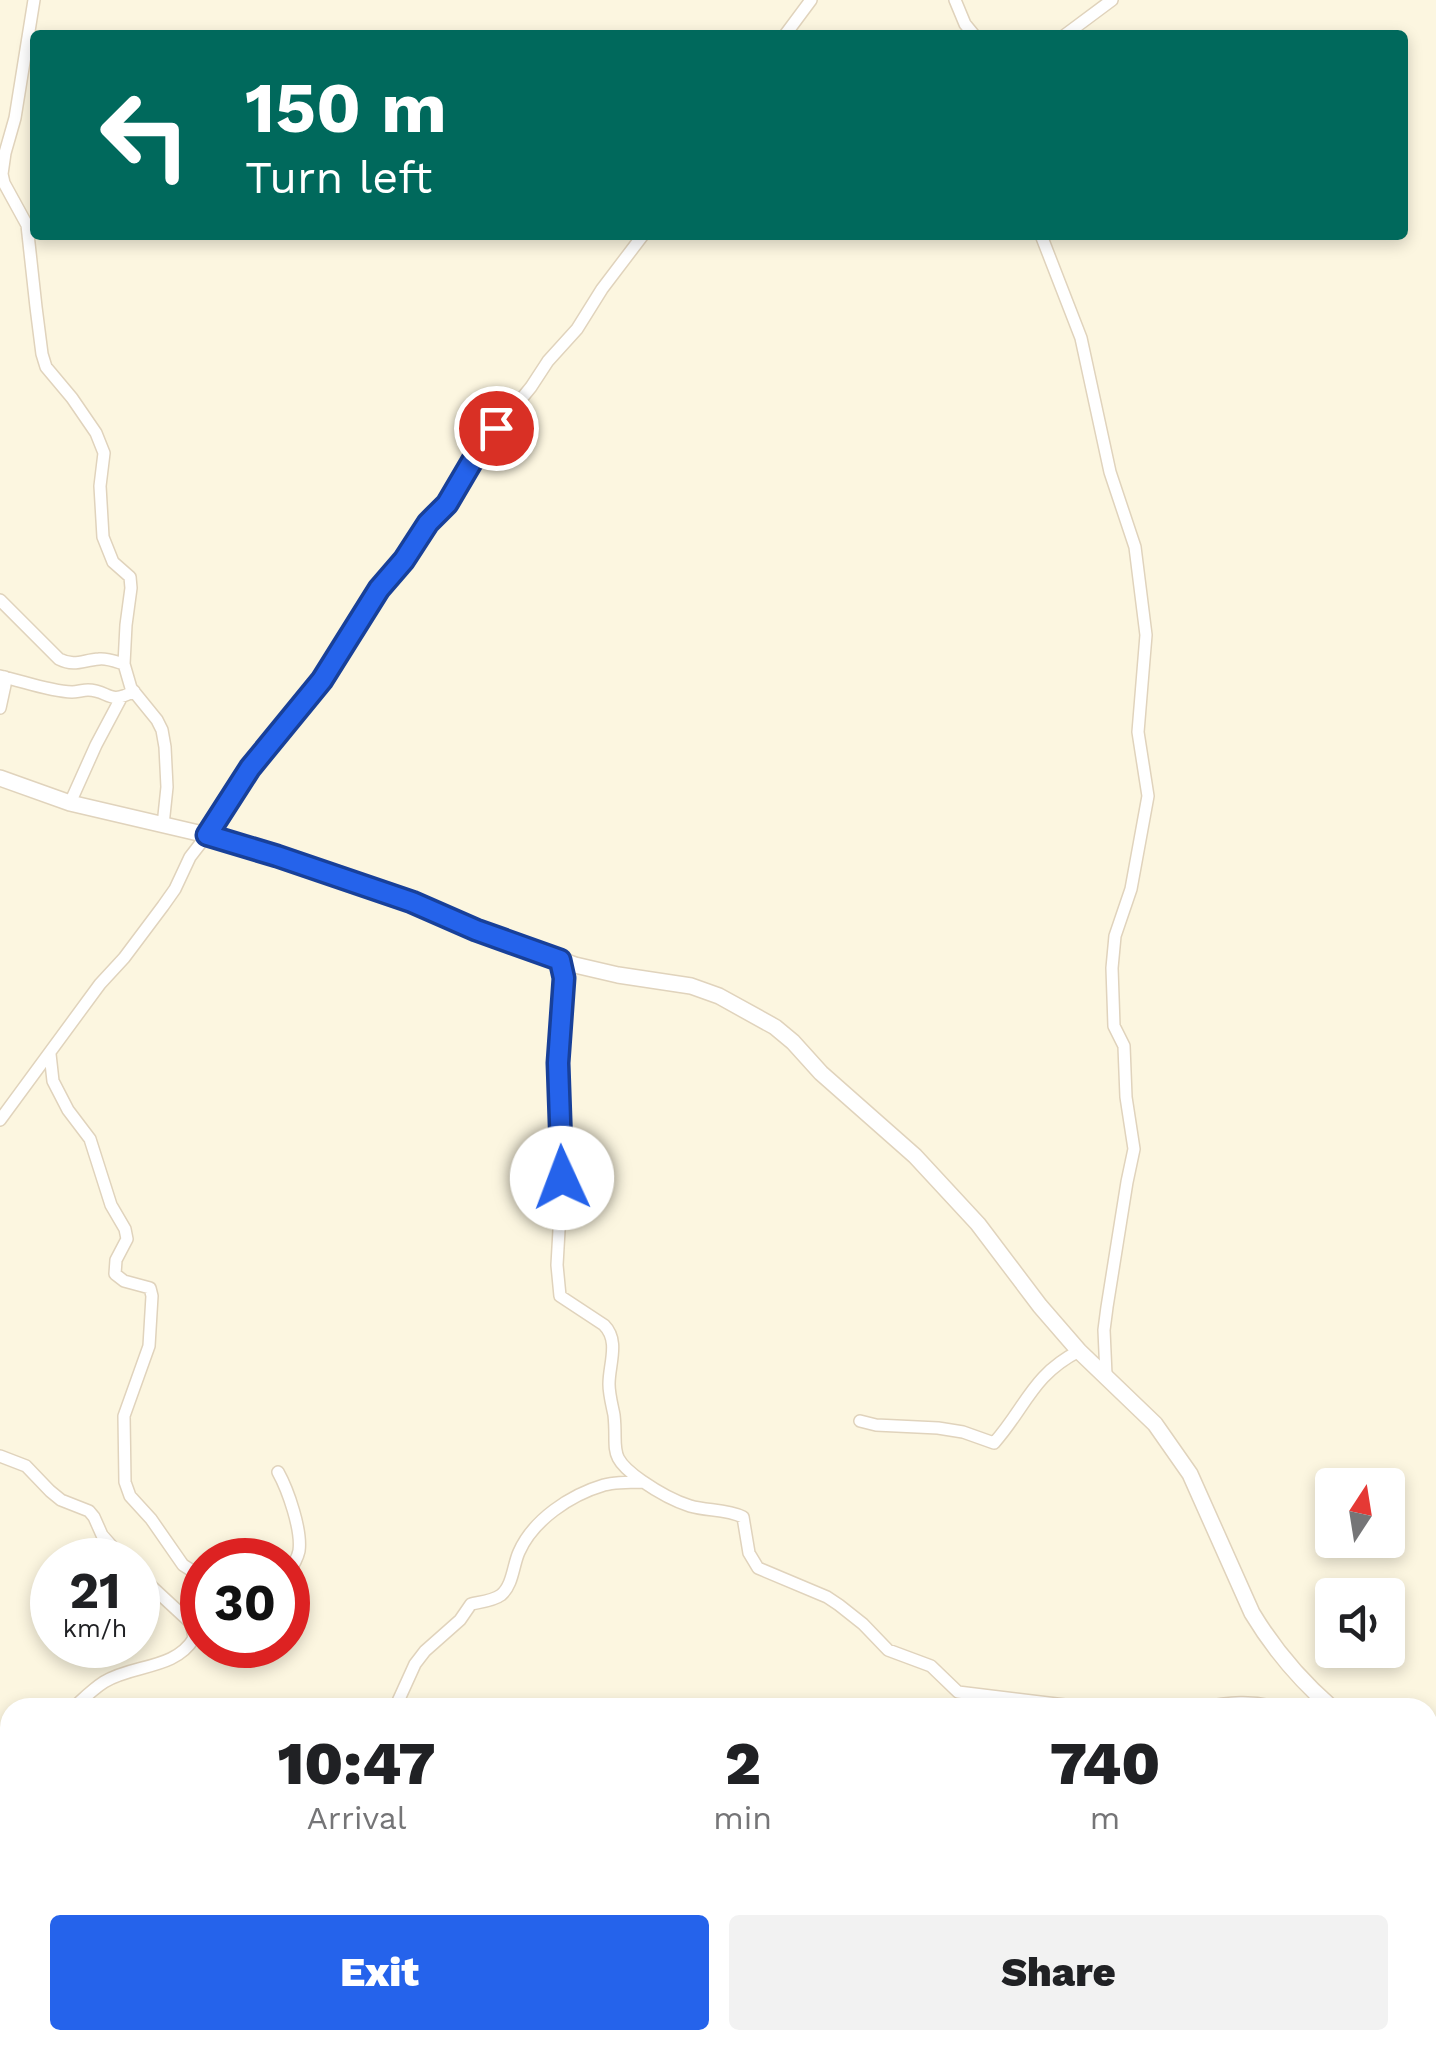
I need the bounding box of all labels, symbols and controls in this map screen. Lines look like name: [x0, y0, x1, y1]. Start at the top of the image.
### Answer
text: 150 m: [245, 67, 447, 149]
icon: left: [80, 70, 210, 200]
text: Turn left: [245, 151, 432, 204]
pin: [454, 386, 539, 471]
icon: arrive: [469, 401, 524, 456]
position arrow: [510, 1126, 614, 1230]
north arrow: [1315, 1468, 1405, 1558]
map controls: [1315, 1468, 1405, 1668]
speed limit sign: 30: [180, 1538, 310, 1668]
text: 21: [69, 1561, 121, 1620]
button: sound: [1315, 1578, 1405, 1668]
text: km/h: [63, 1614, 127, 1643]
text: 10:47: [278, 1728, 436, 1799]
text: 2: [725, 1728, 761, 1799]
text: 740: [1050, 1728, 1160, 1799]
text: Arrival: [307, 1799, 407, 1837]
text: min: [713, 1799, 772, 1837]
text: m: [1090, 1799, 1120, 1837]
button: Exit: [50, 1915, 709, 2030]
button: Share: [729, 1915, 1388, 2030]

